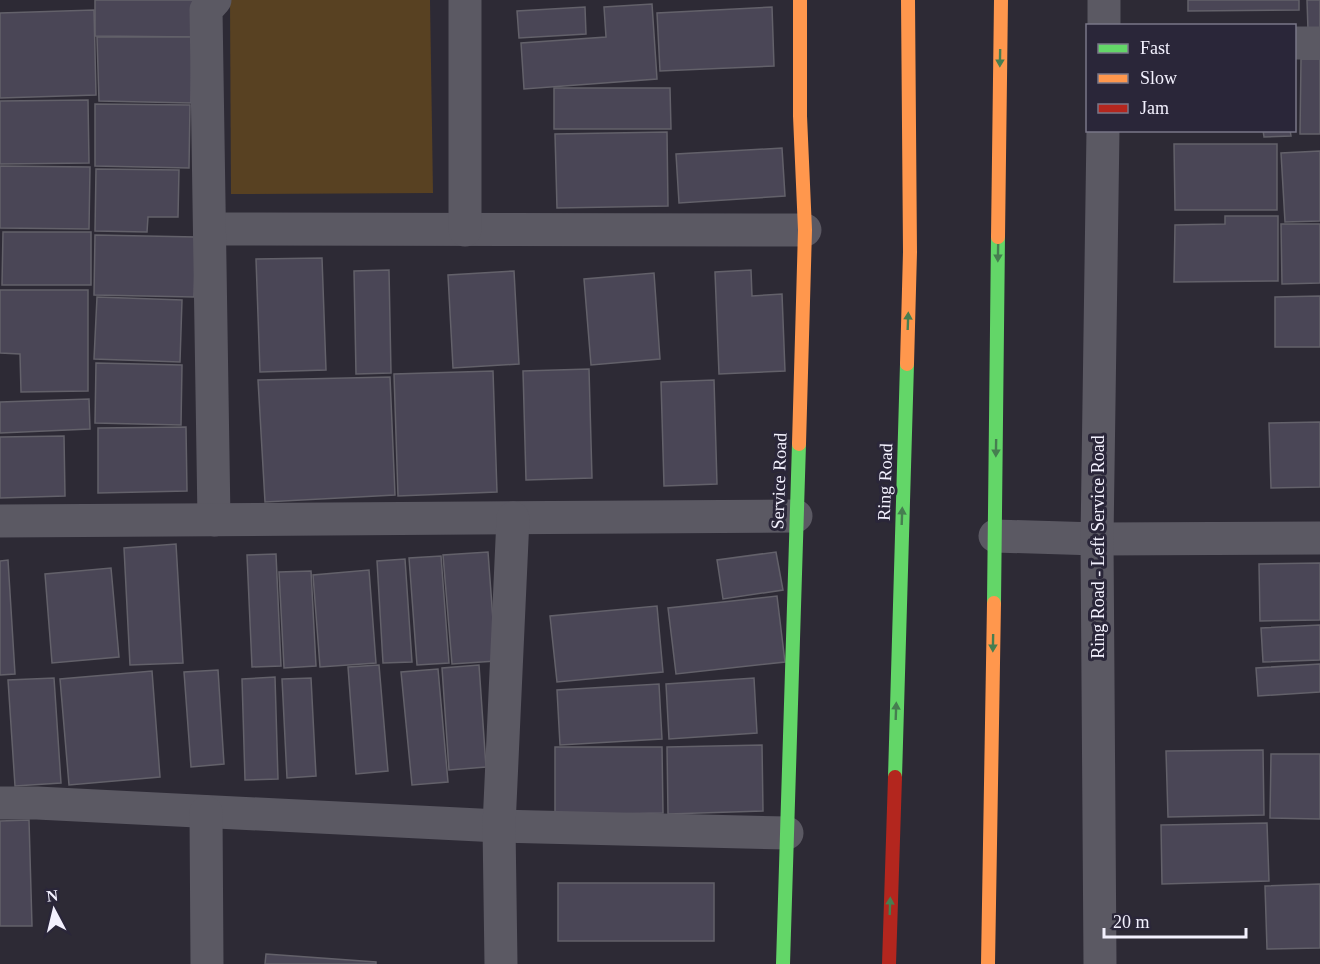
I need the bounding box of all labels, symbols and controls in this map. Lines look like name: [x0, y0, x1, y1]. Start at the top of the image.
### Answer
legend: [1086, 24, 1296, 132]
text: Fast: [1140, 38, 1170, 58]
one-way arrow: [995, 49, 1005, 68]
text: Slow: [1140, 68, 1177, 88]
text: Jam: [1140, 98, 1169, 118]
one-way arrow: [993, 244, 1003, 263]
one-way arrow: [903, 311, 913, 330]
street label: Service Road: [767, 432, 791, 530]
street label: Ring Road - Left Service Road: [1088, 435, 1108, 659]
one-way arrow: [991, 439, 1001, 458]
street label: Ring Road: [874, 443, 896, 521]
one-way arrow: [898, 506, 907, 525]
one-way arrow: [988, 634, 998, 653]
one-way arrow: [892, 701, 901, 720]
north arrow: [24, 880, 84, 940]
text: N: [45, 886, 59, 905]
one-way arrow: [886, 896, 895, 915]
scale bar: [1104, 901, 1246, 939]
text: 20 m: [1113, 912, 1150, 932]

